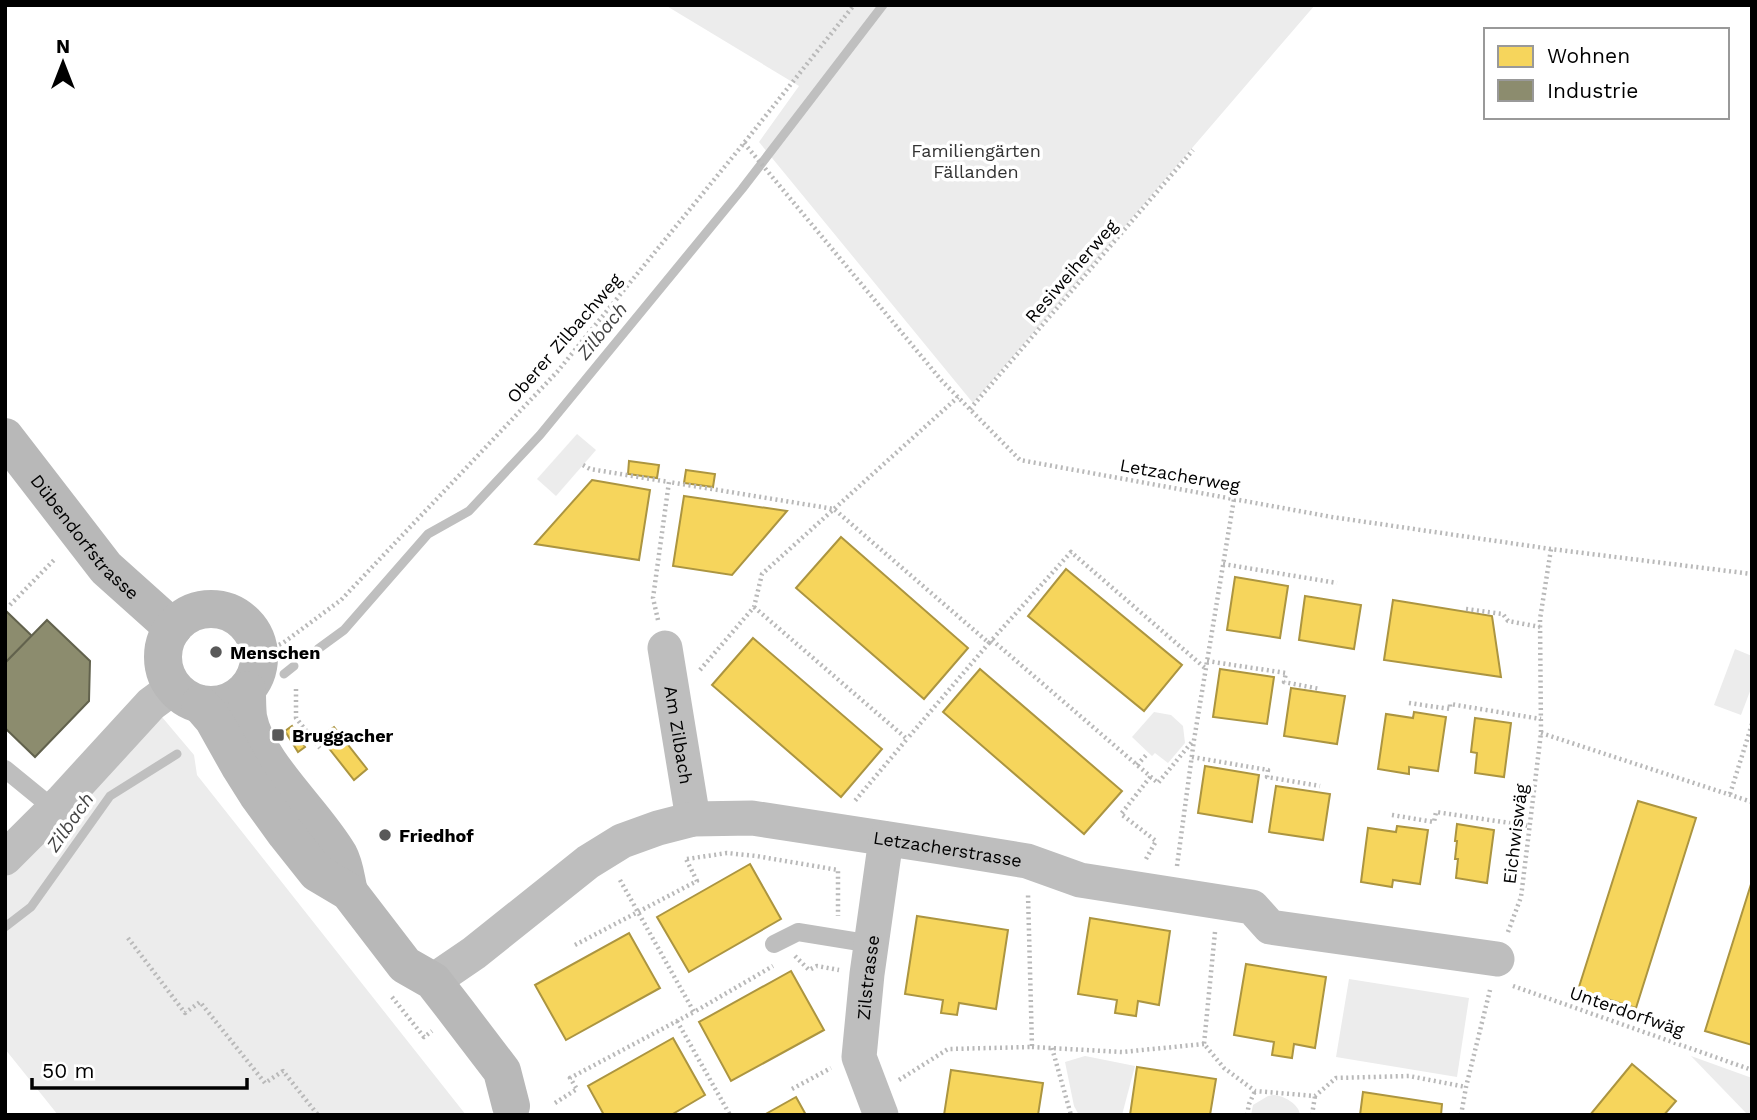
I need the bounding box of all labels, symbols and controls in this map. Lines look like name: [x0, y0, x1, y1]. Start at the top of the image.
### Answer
north arrow: [28, 28, 98, 98]
legend: [1484, 28, 1729, 119]
text: N: [56, 35, 70, 58]
text: Wohnen: [1547, 43, 1630, 68]
text: Industrie: [1547, 78, 1638, 103]
park label: Familiengärten Fällanden: [911, 140, 1041, 182]
street label: Resiweiherweg: [1020, 215, 1122, 327]
street label: Oberer Zilbachweg: [502, 269, 626, 407]
water label: Zilbach: [571, 298, 632, 365]
street label: Letzacherweg: [1118, 454, 1242, 496]
street label: Dübendorfstrasse: [27, 470, 144, 603]
place label: Menschen: [230, 642, 320, 663]
marker: Menschen: [208, 644, 224, 660]
street label: Am Zilbach: [661, 684, 698, 786]
place label: Bruggacher: [292, 725, 394, 746]
marker: Bruggacher: [270, 727, 286, 743]
street label: Eichwiswäg: [1498, 782, 1532, 885]
water label: Zilbach: [41, 788, 99, 857]
place label: Friedhof: [399, 825, 474, 846]
street label: Letzacherstrasse: [872, 826, 1024, 871]
marker: Friedhof: [377, 827, 393, 843]
street label: Zilstrasse: [852, 934, 883, 1021]
street label: Unterdorfwäg: [1567, 982, 1687, 1041]
scale bar: [32, 1046, 247, 1090]
text: 50 m: [42, 1058, 94, 1083]

